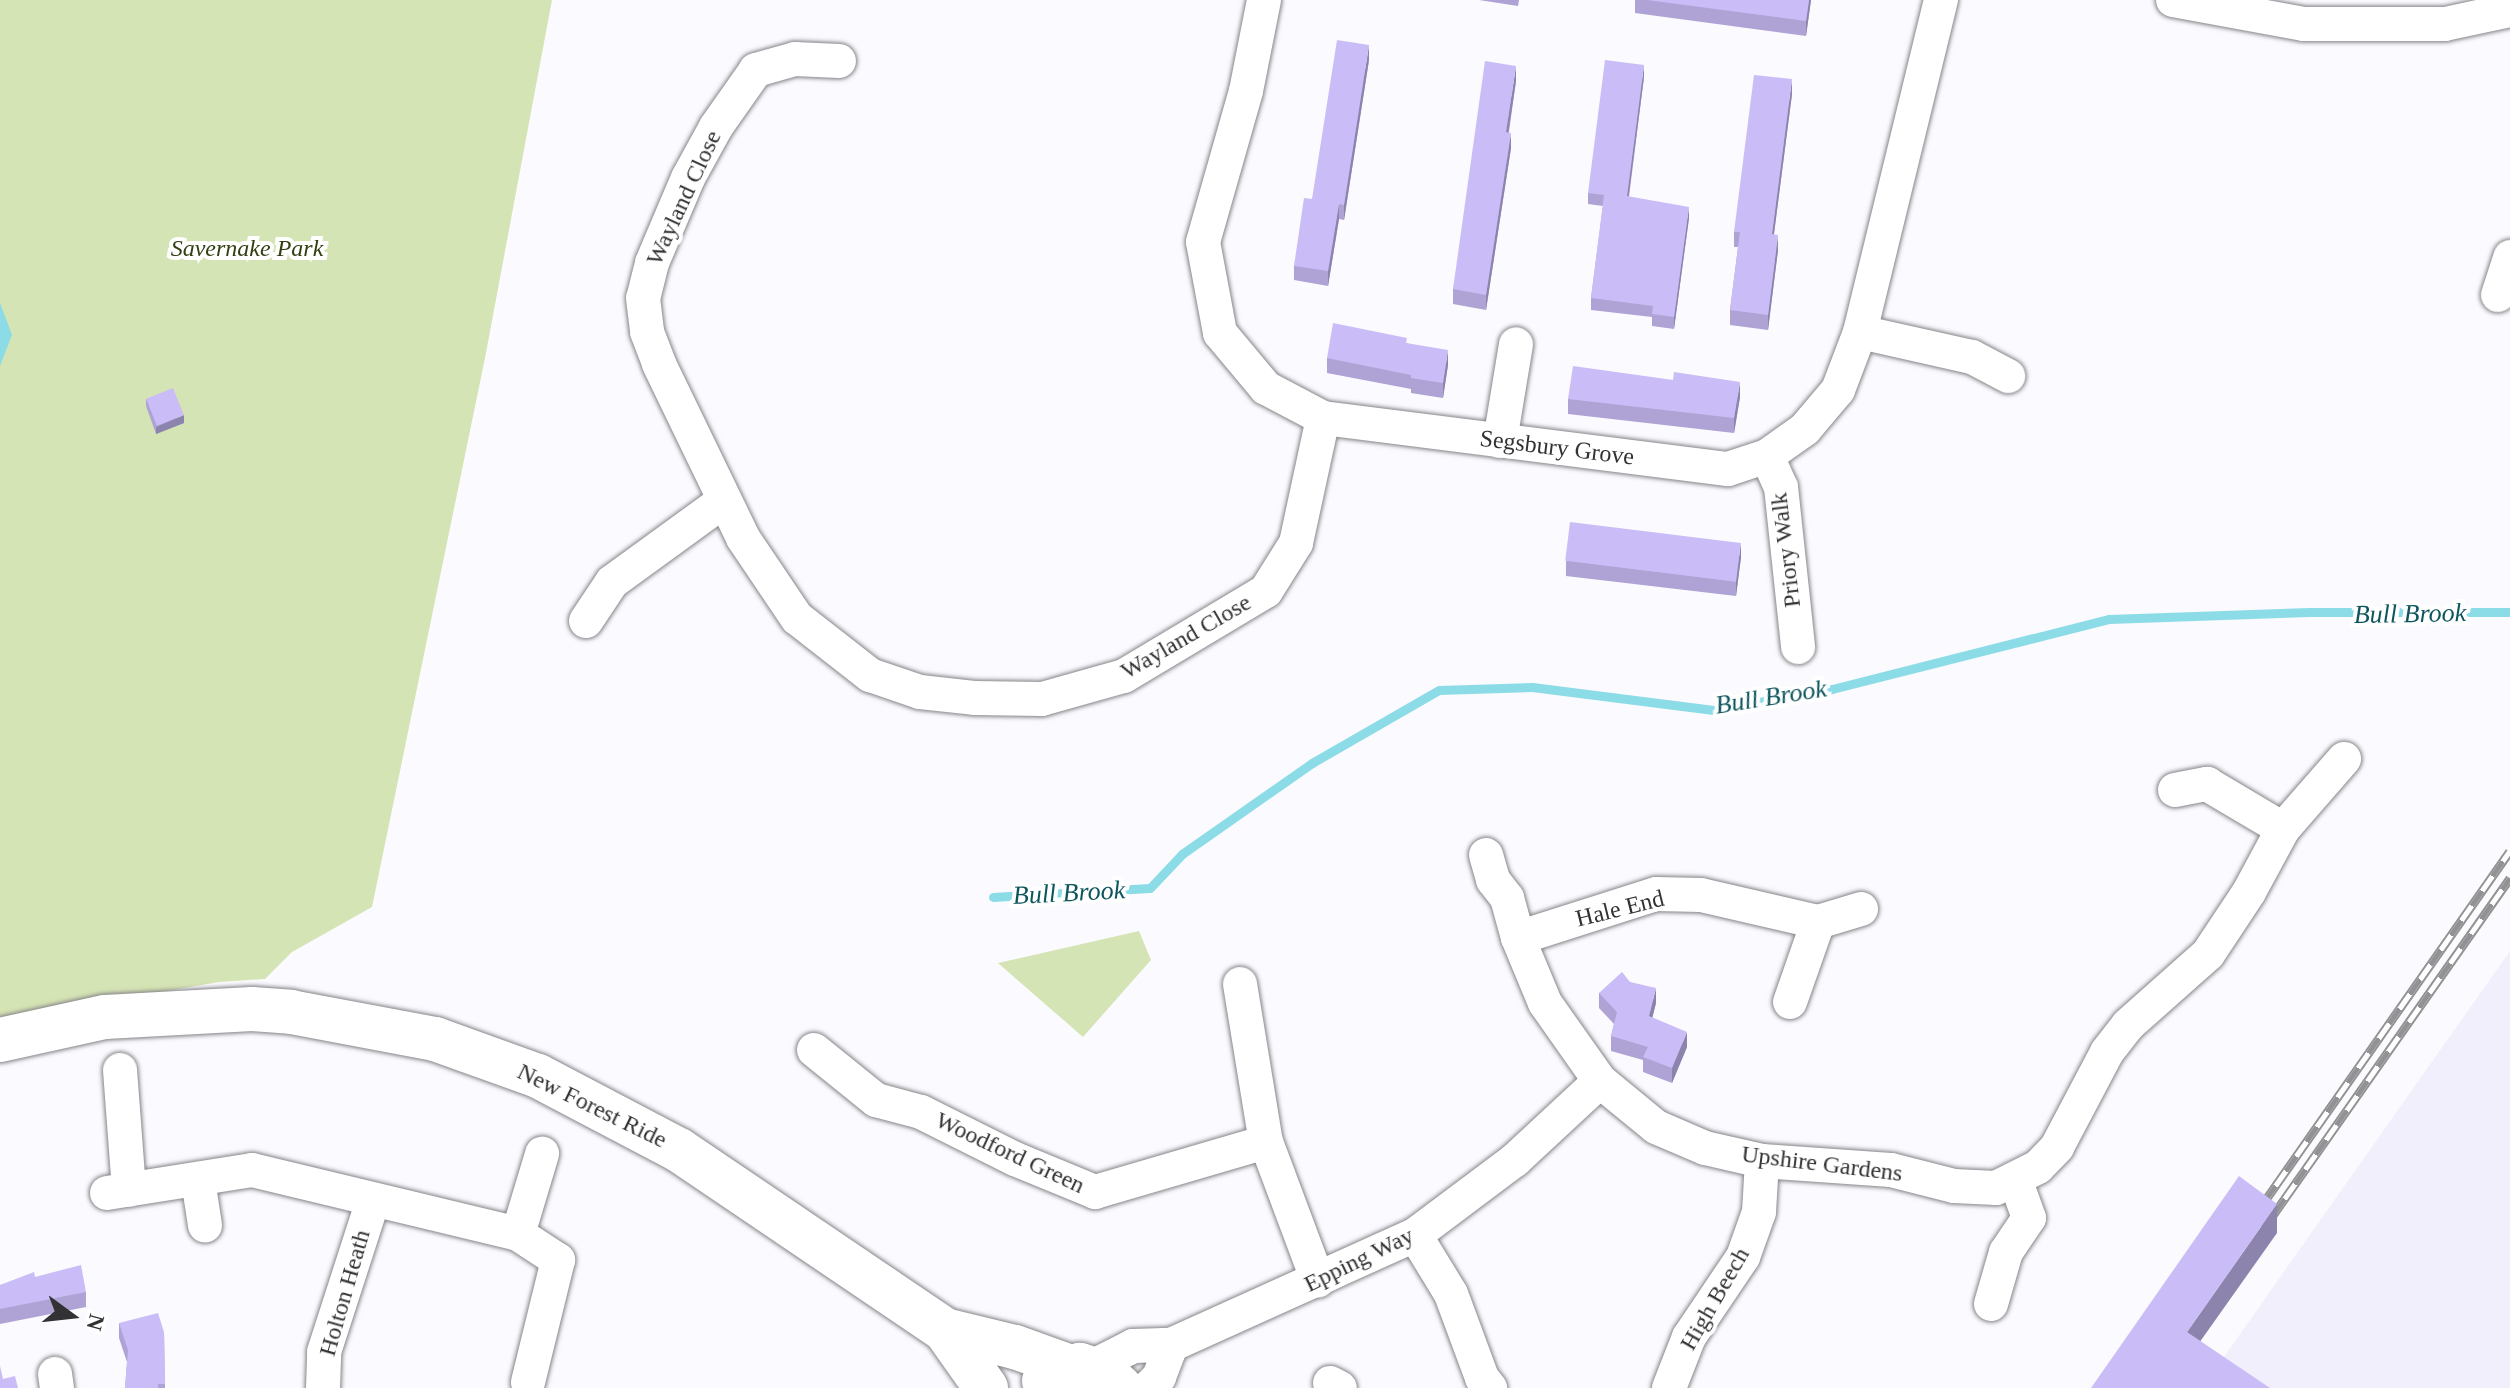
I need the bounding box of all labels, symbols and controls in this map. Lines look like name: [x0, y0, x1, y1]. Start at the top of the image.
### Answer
street label: Wayland Close: [640, 126, 728, 270]
park label: Savernake Park: [171, 235, 323, 263]
street label: Segsbury Grove: [1478, 424, 1636, 472]
street label: Priory Walk: [1765, 491, 1807, 609]
street label: Wayland Close: [1116, 588, 1256, 686]
water label: Bull Brook: [2354, 597, 2466, 631]
water label: Bull Brook: [1713, 673, 1829, 721]
water label: Bull Brook: [1012, 874, 1126, 912]
street label: Hale End: [1573, 884, 1667, 934]
street label: New Forest Ride: [513, 1057, 671, 1155]
street label: Woodford Green: [931, 1106, 1089, 1200]
street label: Upshire Gardens: [1740, 1140, 1904, 1188]
street label: Epping Way: [1299, 1221, 1419, 1299]
street label: Holton Heath: [313, 1227, 377, 1359]
street label: High Beech: [1674, 1242, 1756, 1356]
north arrow: [32, 1276, 112, 1356]
text: N: [82, 1311, 110, 1333]

